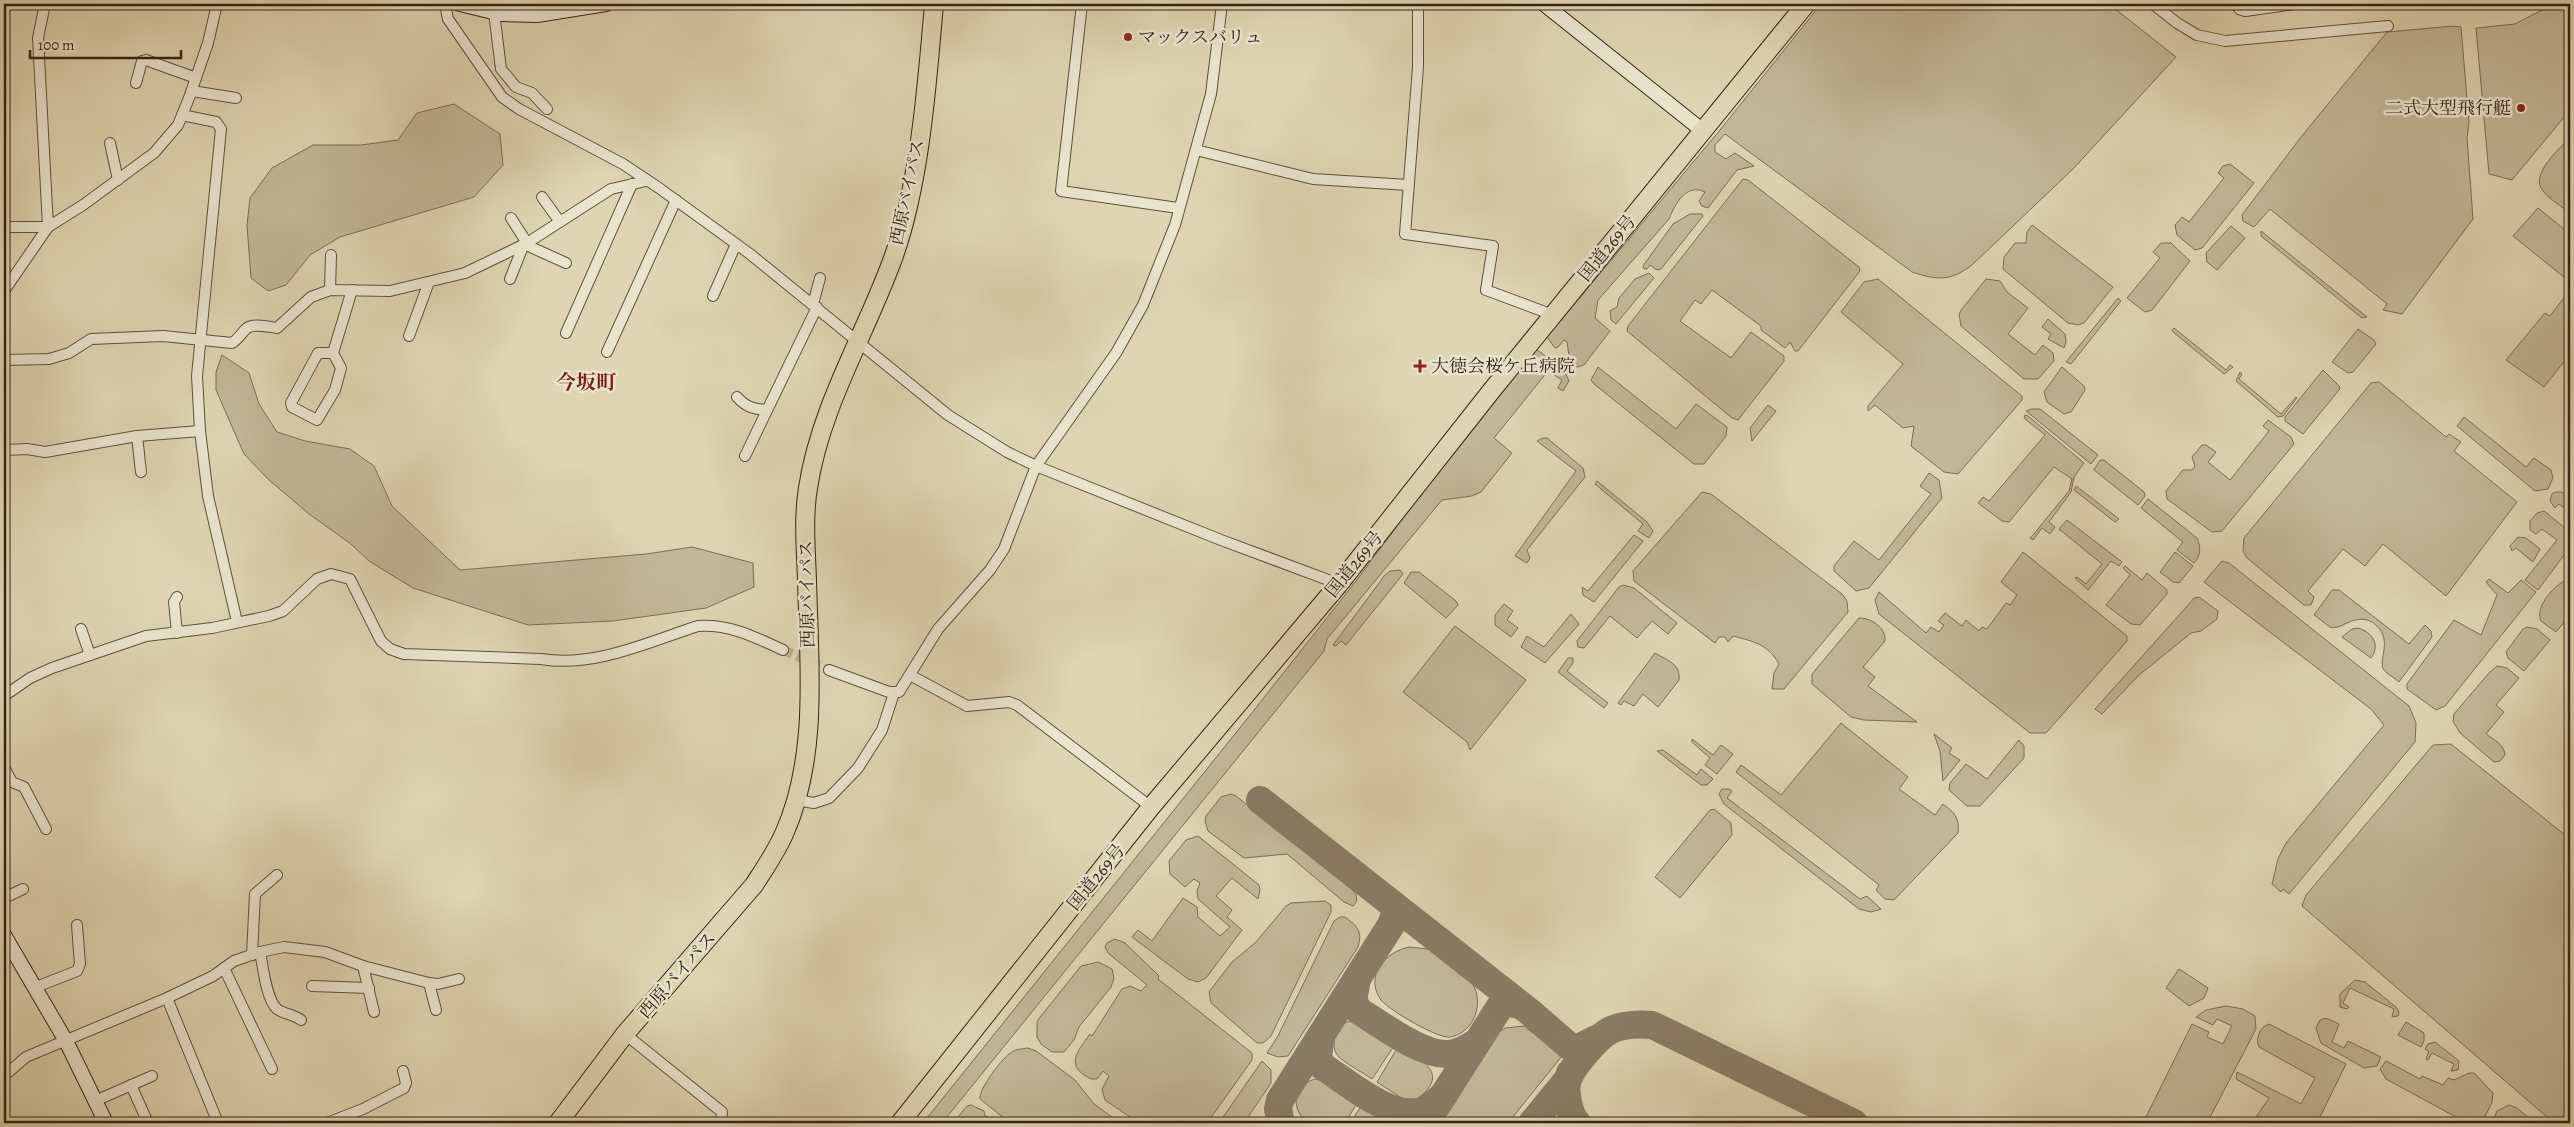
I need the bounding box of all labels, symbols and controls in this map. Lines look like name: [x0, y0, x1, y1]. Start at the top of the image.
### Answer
place label: マックスバリュ: [1138, 25, 1263, 49]
scale bar: [30, 28, 181, 60]
marker: マックスバリュ: [1122, 31, 1134, 43]
text: 100 m: [38, 35, 75, 55]
place label: 二式大型飛行艇: [2385, 96, 2511, 120]
marker: 二式大型飛行艇: [2515, 102, 2527, 114]
street label: 西原バイパス: [884, 137, 930, 247]
street label: 国道269号: [1573, 210, 1641, 286]
place label: 大徳会桜ケ丘病院: [1431, 354, 1575, 378]
marker: 大徳会桜ケ丘病院: [1413, 359, 1427, 373]
district label: 今坂町: [556, 369, 617, 396]
street label: 国道269号: [1320, 526, 1388, 602]
street label: 西原バイパス: [794, 540, 820, 648]
street label: 国道269号: [1062, 839, 1130, 915]
street label: 西原バイパス: [633, 927, 721, 1023]

